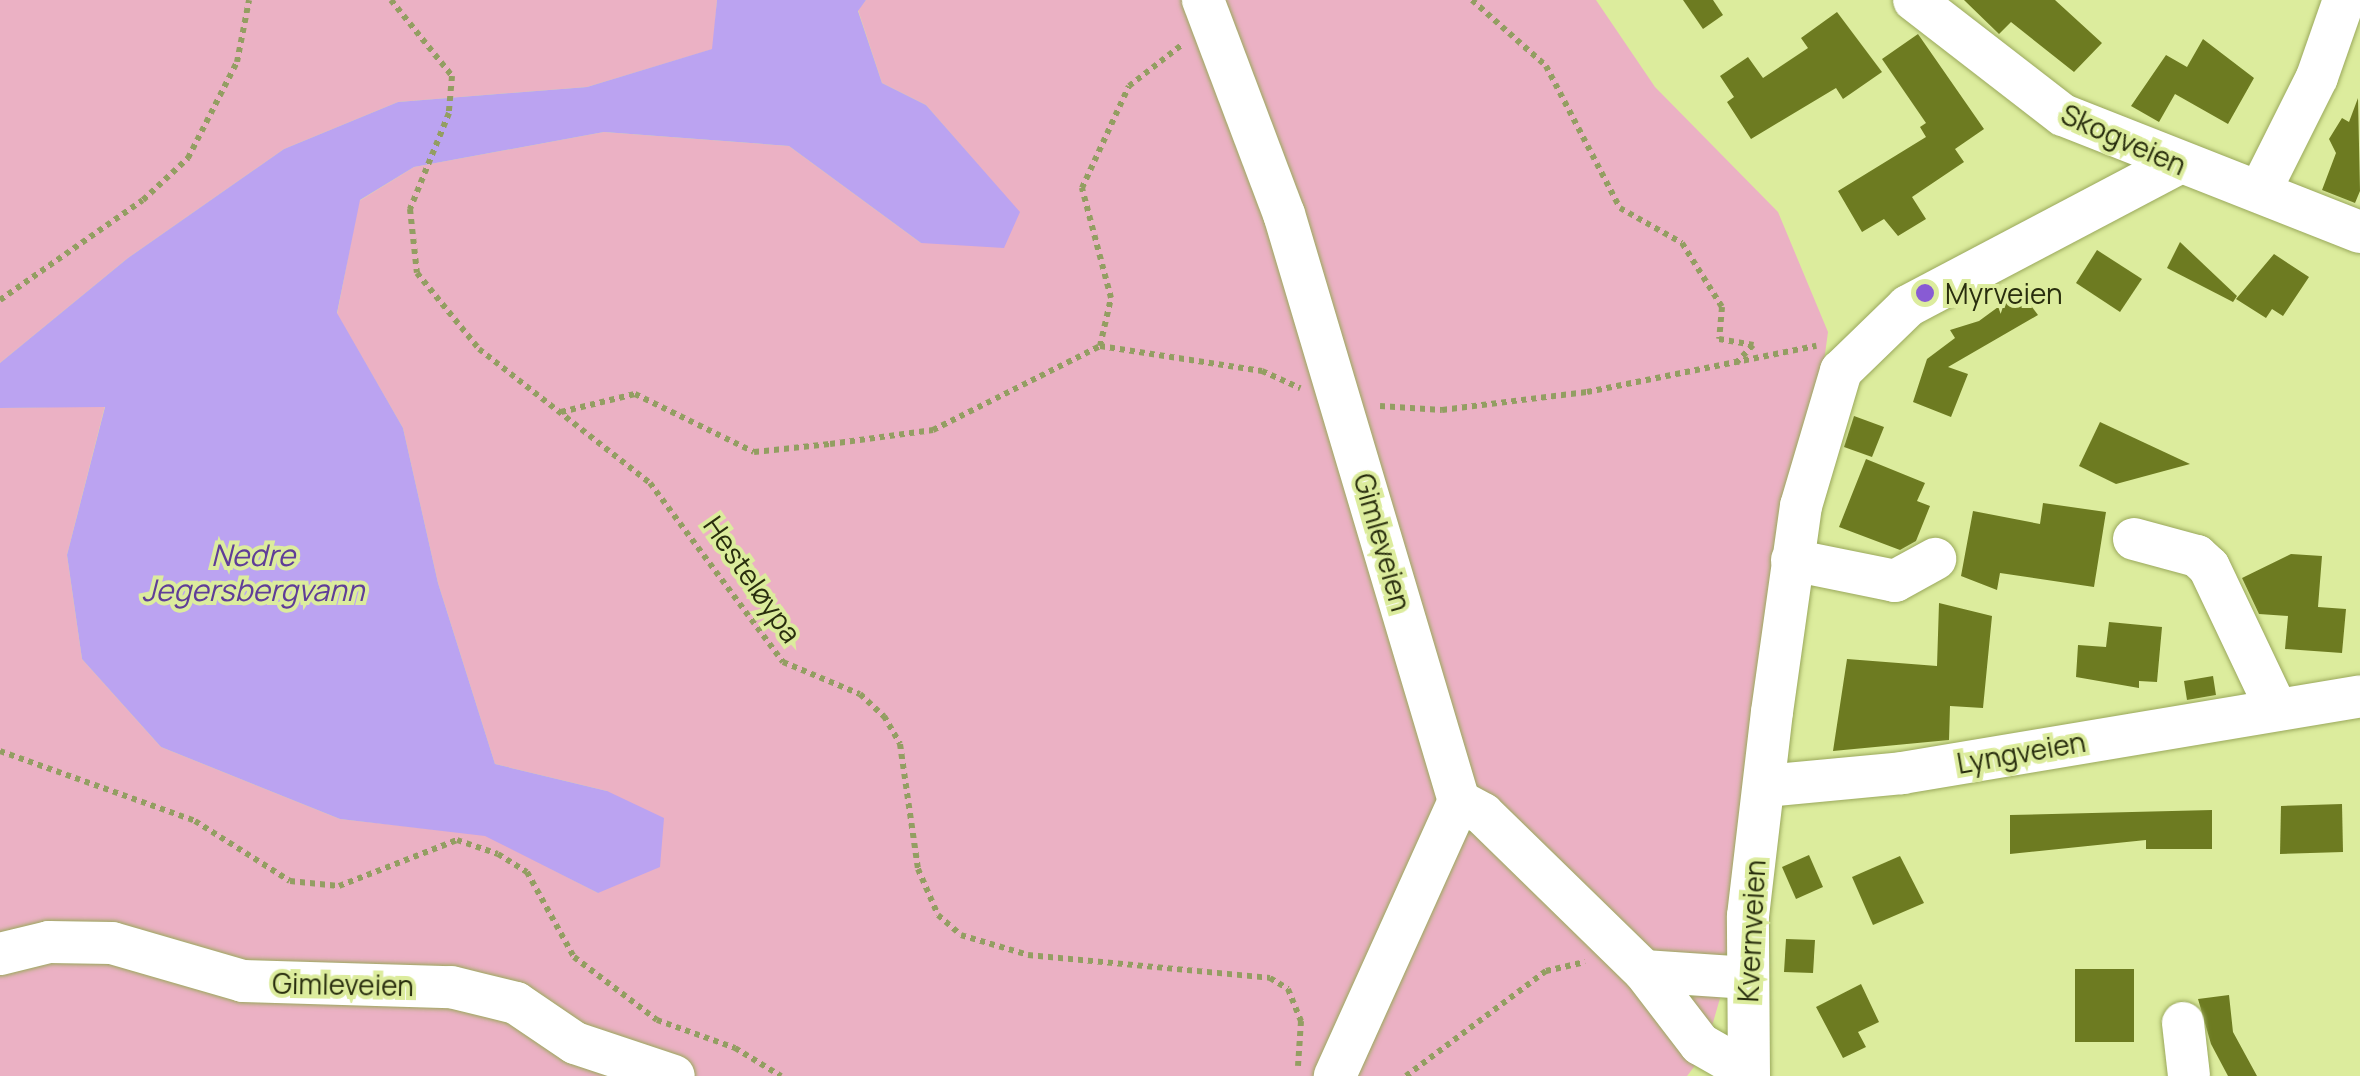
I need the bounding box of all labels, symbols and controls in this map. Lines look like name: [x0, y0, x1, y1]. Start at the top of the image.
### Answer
street label: Skogveien: [2056, 97, 2192, 181]
place label: Myrveien: [1945, 276, 2063, 310]
marker: Myrveien: [1914, 282, 1936, 304]
street label: Gimleveien: [1347, 469, 1419, 615]
street label: Hesteløypa: [697, 509, 809, 649]
water label: Nedre Jegersbergvann: [142, 537, 364, 608]
street label: Lyngveien: [1954, 724, 2088, 780]
street label: Kvernveien: [1730, 859, 1772, 1003]
street label: Gimleveien: [272, 966, 414, 1002]

